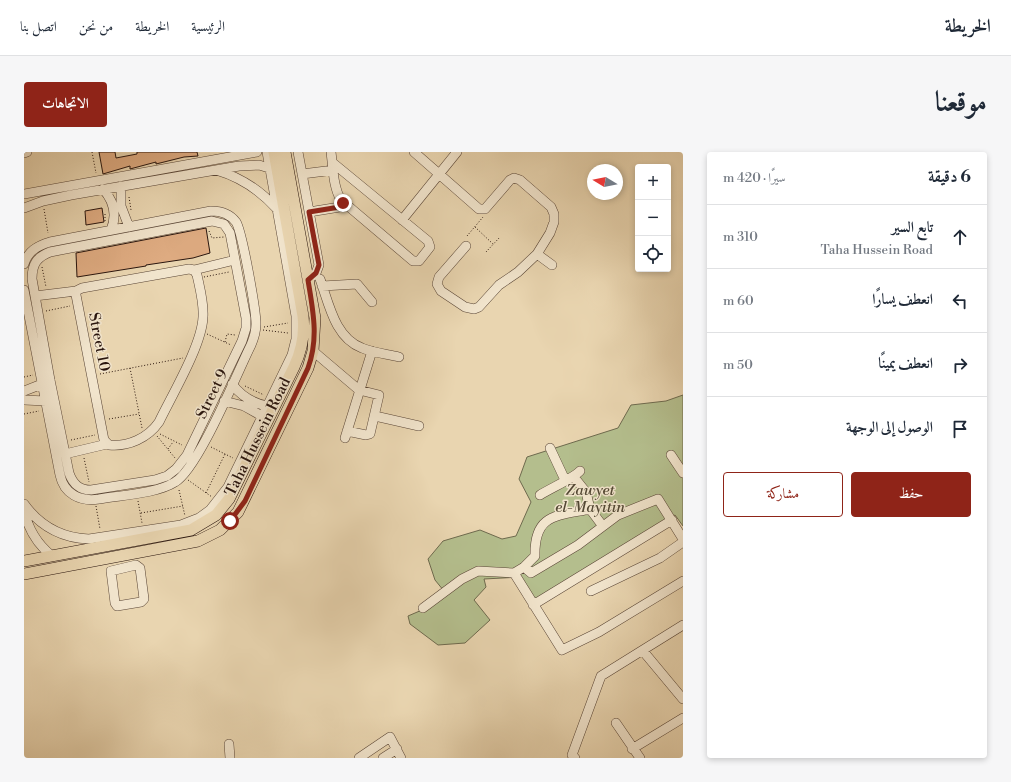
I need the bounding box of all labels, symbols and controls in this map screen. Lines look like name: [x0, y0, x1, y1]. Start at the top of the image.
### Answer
text: الخريطة: [945, 14, 991, 38]
text: اتصل بنا: [20, 18, 57, 36]
text: من نحن: [79, 18, 113, 36]
text: الخريطة: [135, 18, 169, 36]
text: الرئيسية: [191, 18, 225, 36]
button: الاتجاهات: [24, 82, 107, 127]
text: موقعنا: [935, 85, 987, 120]
north arrow: [587, 164, 623, 200]
map controls: [635, 164, 671, 272]
button: +: [635, 164, 671, 200]
text: 6 دقيقة: [928, 166, 971, 188]
text: سيرًا · 420 m: [723, 170, 786, 186]
route end: [334, 194, 352, 212]
button: −: [635, 200, 671, 236]
text: تابع السير: [891, 218, 933, 237]
icon: ahead: [949, 226, 971, 248]
text: 310 m: [723, 229, 758, 245]
button: locate: [635, 236, 671, 272]
text: Taha Hussein Road: [820, 242, 933, 258]
text: انعطف يسارًا: [872, 290, 933, 309]
icon: left: [949, 290, 971, 312]
text: 60 m: [723, 293, 754, 309]
street label: Street 10: [84, 311, 114, 373]
text: انعطف يمينًا: [878, 354, 933, 373]
icon: right: [949, 354, 971, 376]
text: 50 m: [723, 357, 753, 373]
street label: Street 9: [192, 366, 232, 422]
street label: Taha Hussein Road: [221, 374, 295, 500]
text: الوصول إلى الوجهة: [846, 418, 933, 437]
icon: arrive: [949, 418, 971, 440]
button: مشاركة: [723, 472, 843, 517]
button: حفظ: [851, 472, 971, 517]
park label: Zawyet el-Mayitin: [555, 481, 625, 517]
route start: [221, 512, 239, 530]

